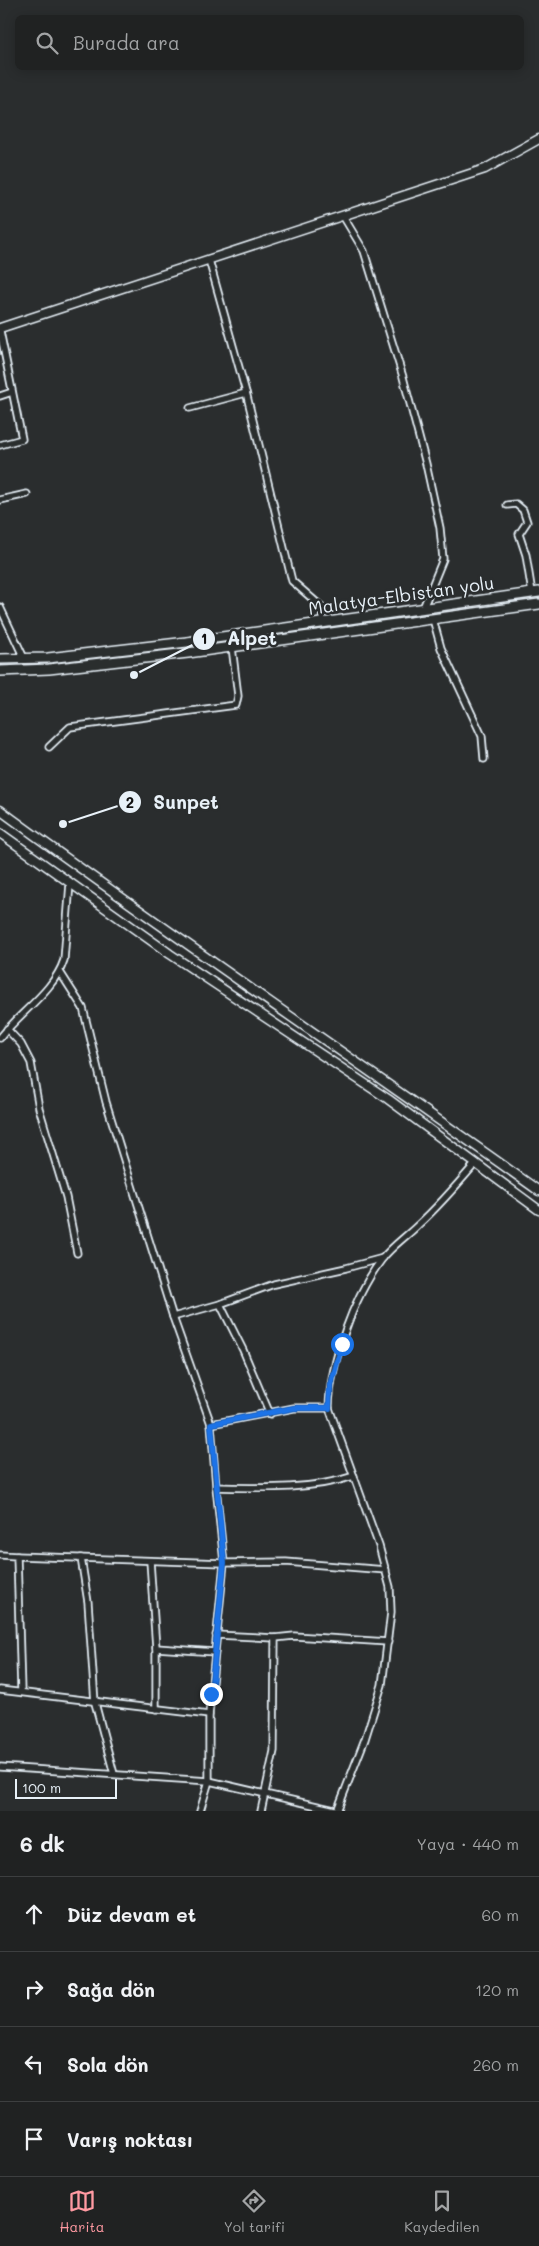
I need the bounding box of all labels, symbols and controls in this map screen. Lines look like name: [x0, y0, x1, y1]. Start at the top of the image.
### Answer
search box: [15, 15, 524, 70]
icon: search: [33, 29, 61, 57]
text: Burada ara: [73, 30, 180, 55]
street label: Malatya-Elbistan yolu: [307, 570, 495, 620]
callout: Alpet: [192, 622, 287, 656]
text: Alpet: [227, 625, 277, 650]
text: 1: [201, 628, 207, 648]
callout: Sunpet: [118, 785, 228, 819]
text: Sunpet: [153, 789, 219, 814]
text: 2: [126, 792, 134, 812]
route start: [331, 1333, 354, 1356]
route end: [200, 1683, 223, 1706]
scale bar: [15, 1776, 118, 1799]
text: 100 m: [22, 1778, 61, 1797]
text: 6 dk: [20, 1830, 65, 1857]
text: Yaya · 440 m: [416, 1833, 519, 1854]
icon: ahead: [20, 1900, 48, 1928]
text: Düz devam et: [67, 1902, 196, 1927]
text: 60 m: [482, 1904, 519, 1925]
icon: right: [20, 1975, 48, 2003]
text: Sağa dön: [67, 1977, 155, 2002]
text: 120 m: [475, 1979, 519, 2000]
icon: left: [20, 2050, 48, 2078]
text: Sola dön: [67, 2052, 149, 2077]
text: 260 m: [473, 2054, 519, 2075]
icon: arrive: [20, 2125, 48, 2153]
text: Varış noktası: [67, 2127, 193, 2152]
tab: Harita: [60, 2187, 104, 2236]
tab: Yol tarifi: [224, 2187, 285, 2236]
tab: Kaydedilen: [404, 2187, 479, 2236]

